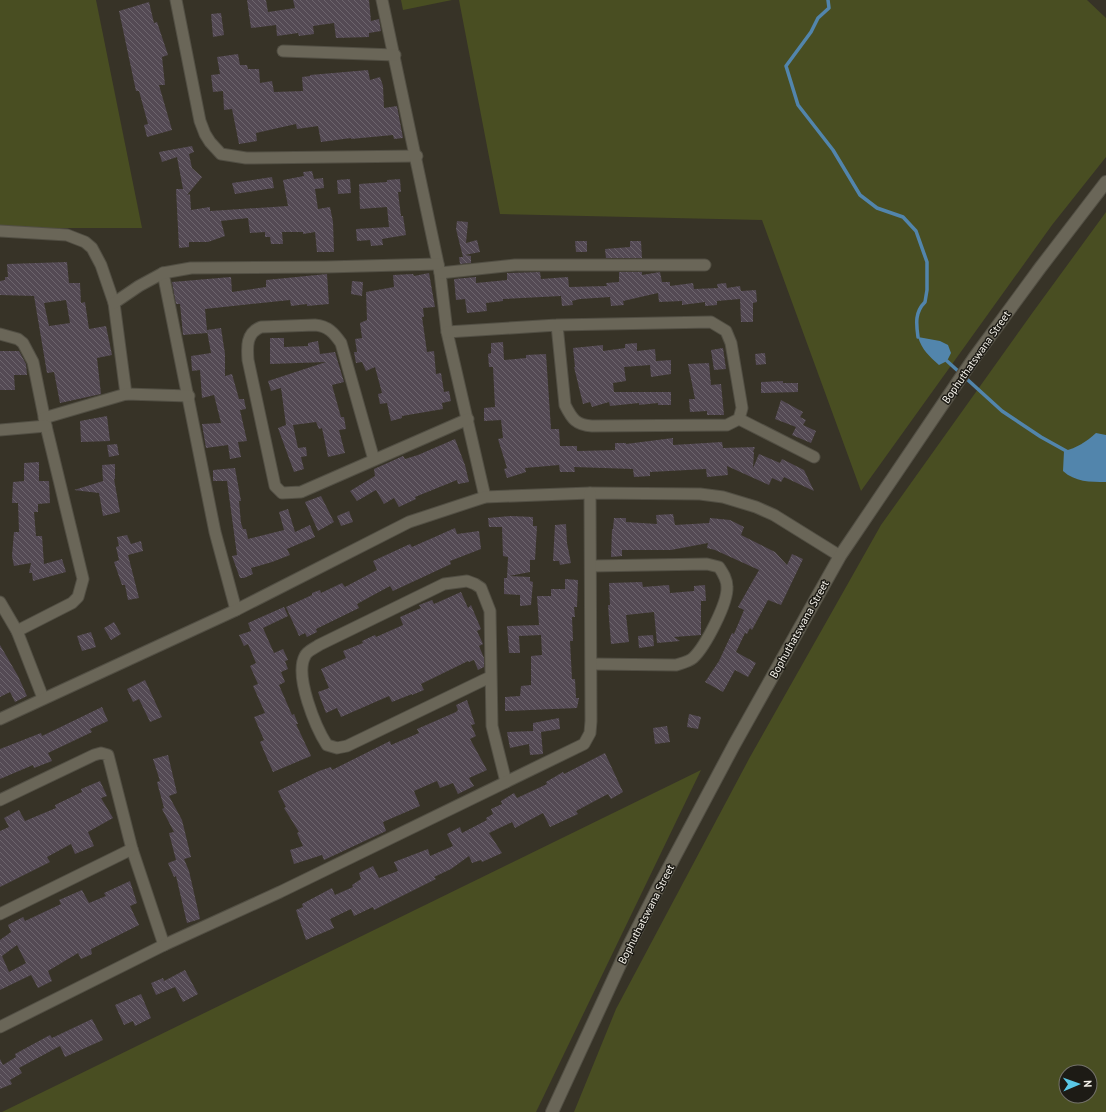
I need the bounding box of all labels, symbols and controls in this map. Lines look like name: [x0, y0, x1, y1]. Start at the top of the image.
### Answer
street label: Bophuthatswana Street: [939, 308, 1013, 406]
street label: Bophuthatswana Street: [766, 577, 832, 680]
street label: Bophuthatswana Street: [615, 862, 677, 966]
north arrow: [1058, 1064, 1098, 1104]
text: N: [1081, 1080, 1095, 1088]

